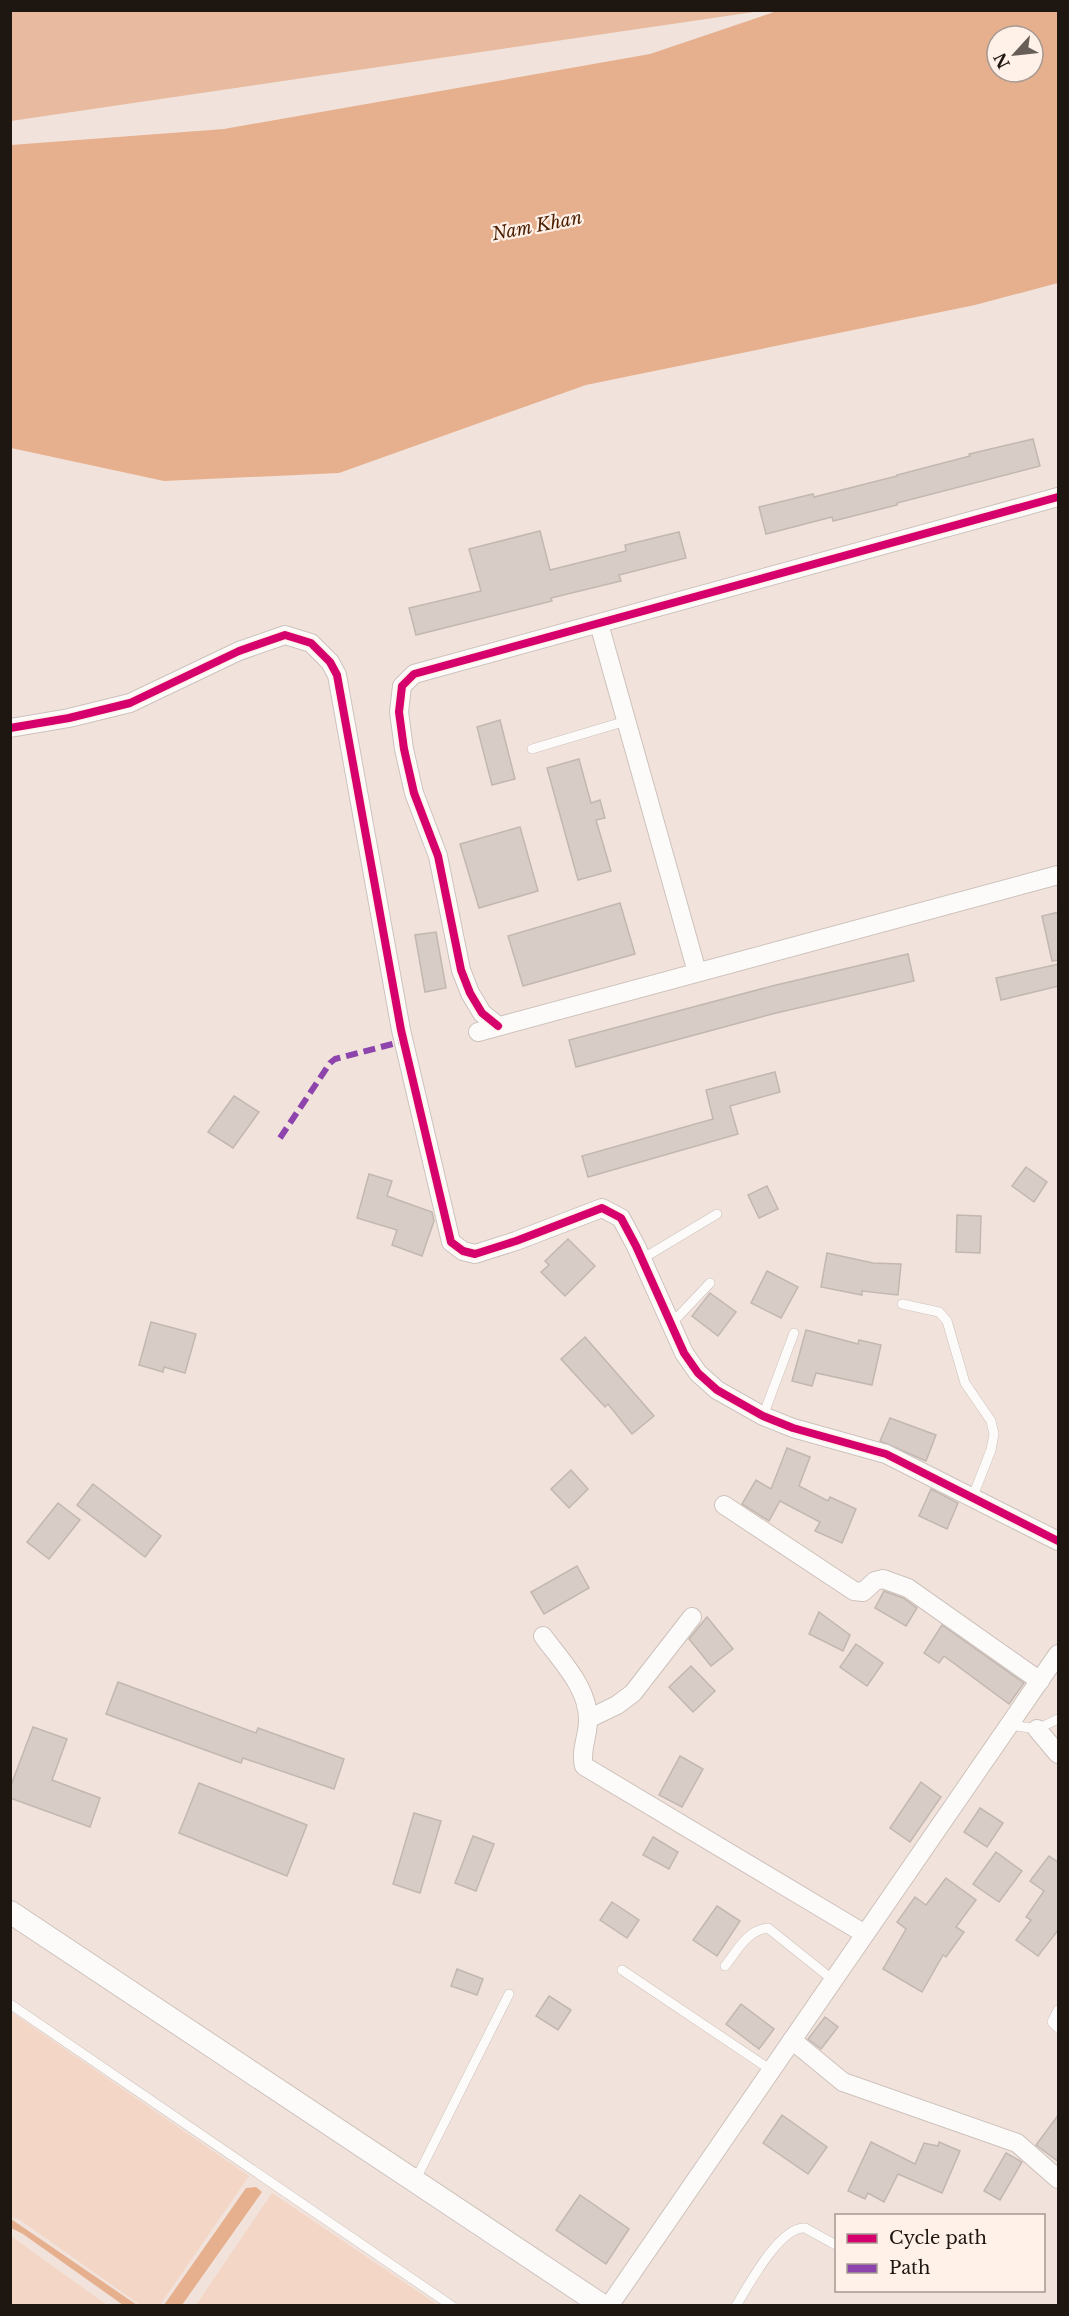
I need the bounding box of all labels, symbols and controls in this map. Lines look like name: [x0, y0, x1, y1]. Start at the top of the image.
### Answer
north arrow: [985, 24, 1045, 84]
text: N: [989, 50, 1014, 72]
water label: Nam Khan: [489, 206, 584, 246]
legend: [835, 2214, 1045, 2292]
text: Cycle path: [889, 2227, 987, 2249]
text: Path: [889, 2257, 930, 2279]

